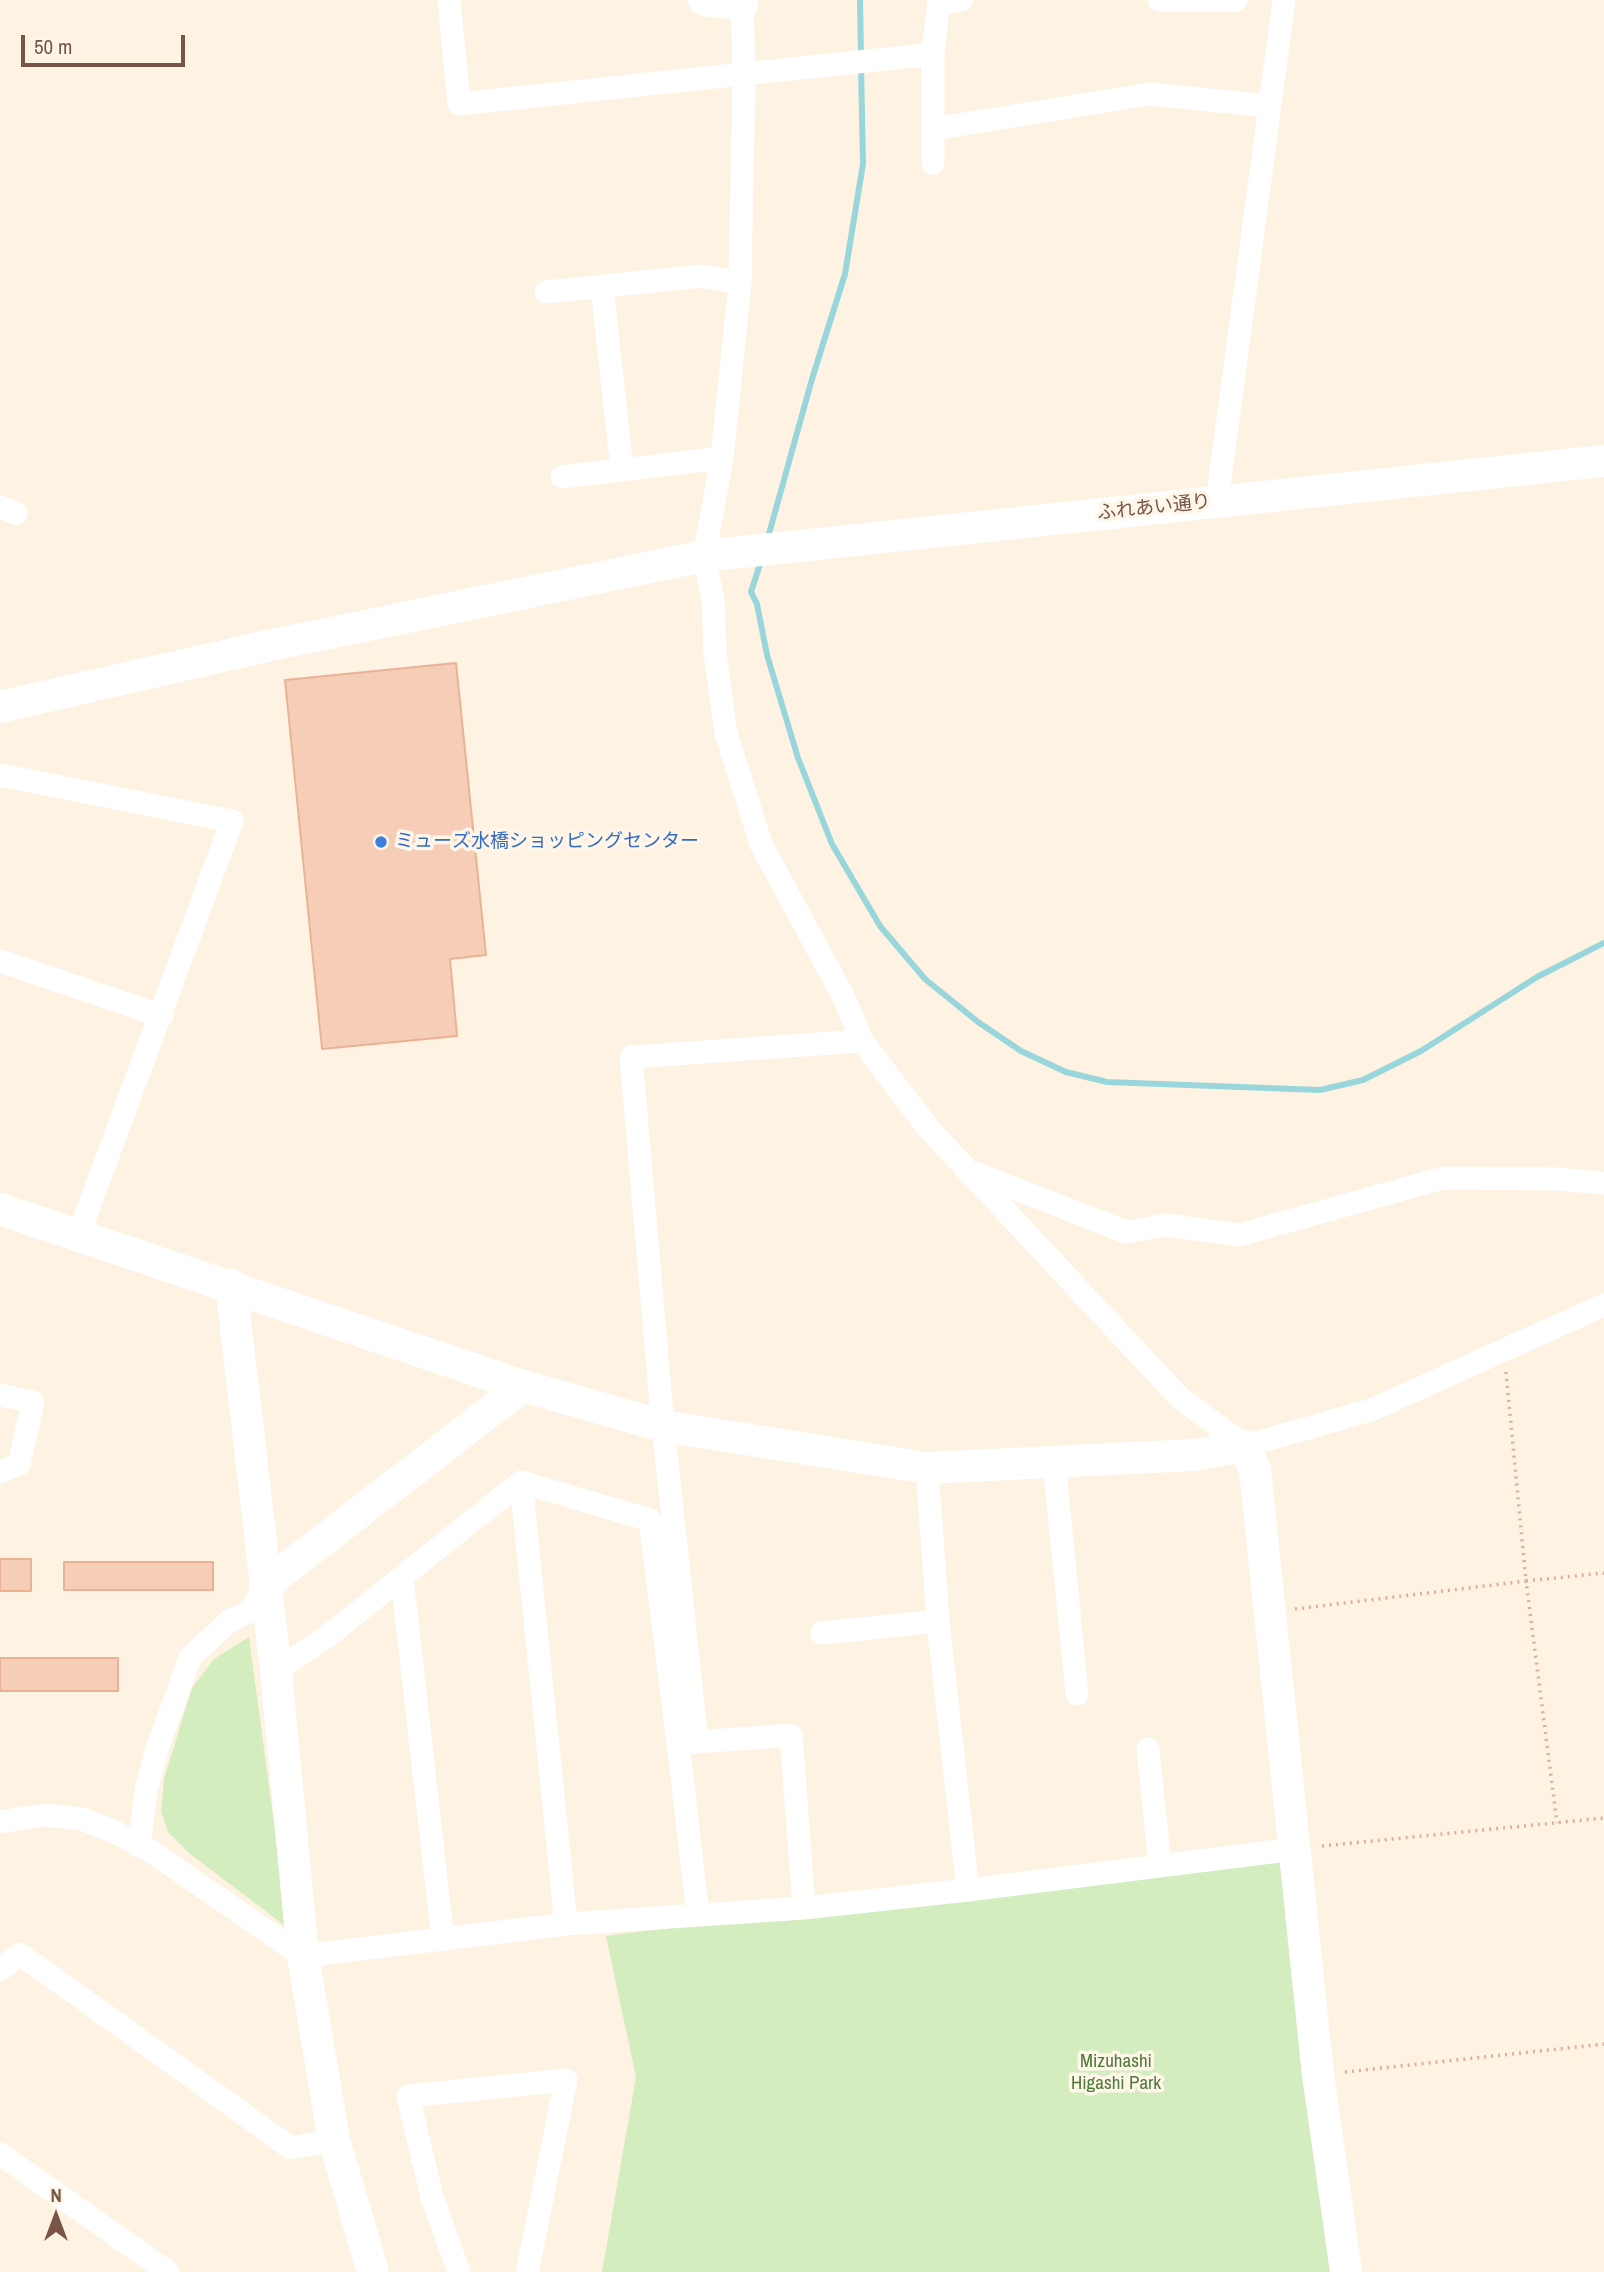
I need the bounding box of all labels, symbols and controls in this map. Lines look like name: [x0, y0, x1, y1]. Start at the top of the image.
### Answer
scale bar: [24, 21, 189, 65]
text: 50 m: [34, 32, 72, 61]
street label: ふれあい通り: [1096, 491, 1212, 525]
place label: ミューズ水橋ショッピングセンター: [395, 831, 699, 853]
marker: ミューズ水橋ショッピングセンター: [373, 834, 389, 850]
park label: Mizuhashi Higashi Park: [1071, 2051, 1161, 2095]
north arrow: [21, 2181, 91, 2251]
text: N: [50, 2182, 62, 2208]

